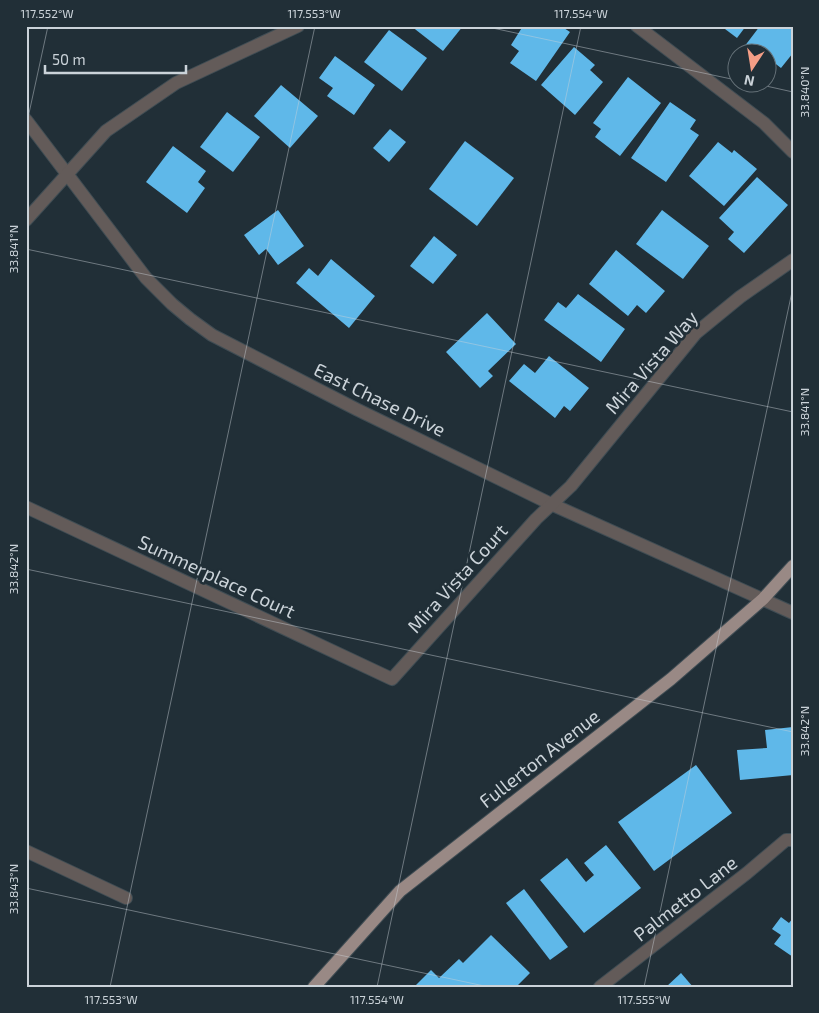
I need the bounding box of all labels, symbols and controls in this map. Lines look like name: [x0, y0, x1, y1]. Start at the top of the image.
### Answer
text: 117.552°W: [20, 6, 74, 20]
text: 117.553°W: [287, 6, 341, 20]
text: 117.554°W: [554, 6, 608, 20]
scale bar: [45, 42, 186, 74]
north arrow: [726, 42, 776, 92]
text: 50 m: [52, 50, 86, 68]
text: 33.840°N: [797, 67, 811, 117]
text: N: [742, 72, 756, 91]
text: 33.841°N: [6, 225, 20, 273]
street label: Mira Vista Way: [600, 306, 702, 418]
street label: East Chase Drive: [310, 357, 450, 441]
text: 33.841°N: [797, 388, 811, 436]
street label: Mira Vista Court: [402, 519, 512, 637]
street label: Summerplace Court: [135, 530, 299, 622]
text: 33.842°N: [6, 544, 20, 594]
street label: Fullerton Avenue: [474, 704, 604, 812]
text: 33.842°N: [797, 706, 811, 756]
street label: Palmetto Lane: [629, 850, 741, 946]
text: 33.843°N: [6, 864, 20, 914]
text: 117.553°W: [84, 992, 138, 1006]
text: 117.554°W: [350, 992, 404, 1006]
text: 117.555°W: [618, 992, 670, 1006]

